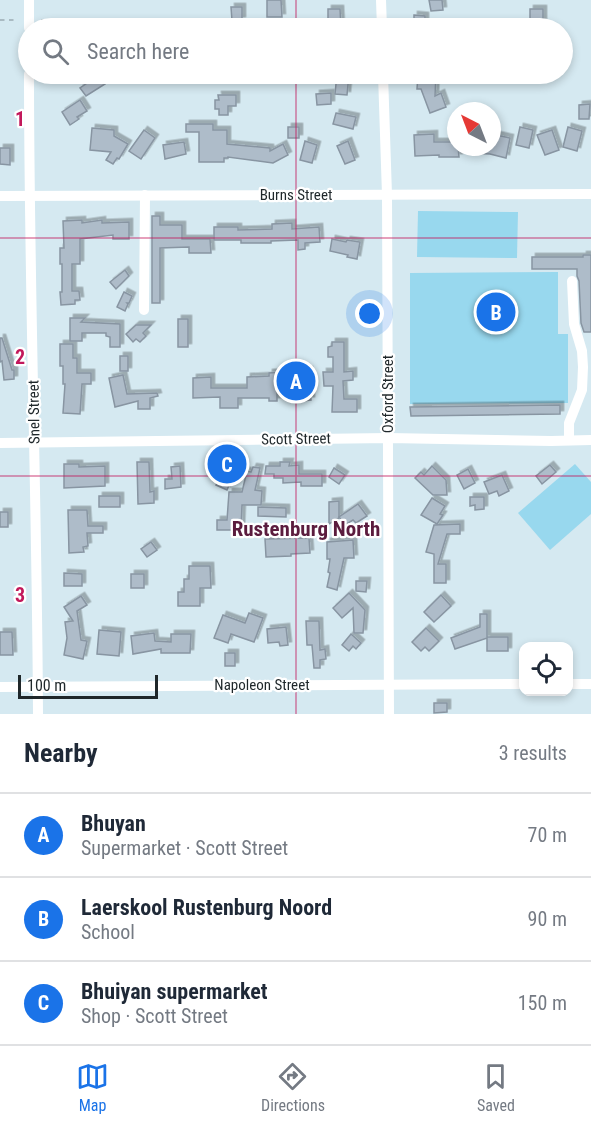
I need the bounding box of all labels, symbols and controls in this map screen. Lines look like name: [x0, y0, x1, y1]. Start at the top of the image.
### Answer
search box: [18, 18, 573, 84]
icon: search: [39, 35, 72, 68]
text: Search here: [87, 39, 189, 64]
north arrow: [447, 102, 501, 156]
text: 1: [15, 107, 25, 131]
street label: Burns Street: [260, 186, 332, 204]
pin: B: [476, 290, 516, 334]
your location: [355, 299, 384, 328]
text: 2: [15, 345, 25, 369]
street label: Oxford Street: [379, 355, 397, 433]
pin: A: [276, 358, 316, 404]
street label: Snel Street: [24, 380, 44, 444]
street label: Scott Street: [261, 429, 331, 449]
pin: C: [208, 442, 246, 486]
district label: Rustenburg North: [232, 517, 380, 541]
text: 3: [15, 583, 25, 607]
map controls: [519, 642, 573, 696]
button: locate: [519, 642, 573, 696]
scale bar: [18, 672, 158, 700]
text: 100 m: [27, 676, 66, 695]
street label: Napoleon Street: [214, 676, 310, 694]
text: Nearby: [24, 738, 98, 768]
text: 3 results: [499, 741, 567, 765]
text: Bhuyan: [81, 811, 146, 836]
text: A: [38, 823, 49, 847]
text: 70 m: [528, 823, 567, 847]
text: Supermarket · Scott Street: [81, 836, 288, 860]
text: Laerskool Rustenburg Noord: [81, 895, 332, 920]
text: B: [38, 907, 49, 931]
text: 90 m: [528, 907, 567, 931]
text: School: [81, 920, 135, 944]
text: Bhuiyan supermarket: [81, 979, 267, 1004]
text: C: [38, 991, 49, 1015]
text: 150 m: [518, 991, 567, 1015]
text: Shop · Scott Street: [81, 1004, 228, 1028]
tab: Map: [76, 1060, 109, 1115]
tab: Directions: [261, 1060, 325, 1115]
tab: Saved: [477, 1060, 515, 1115]

